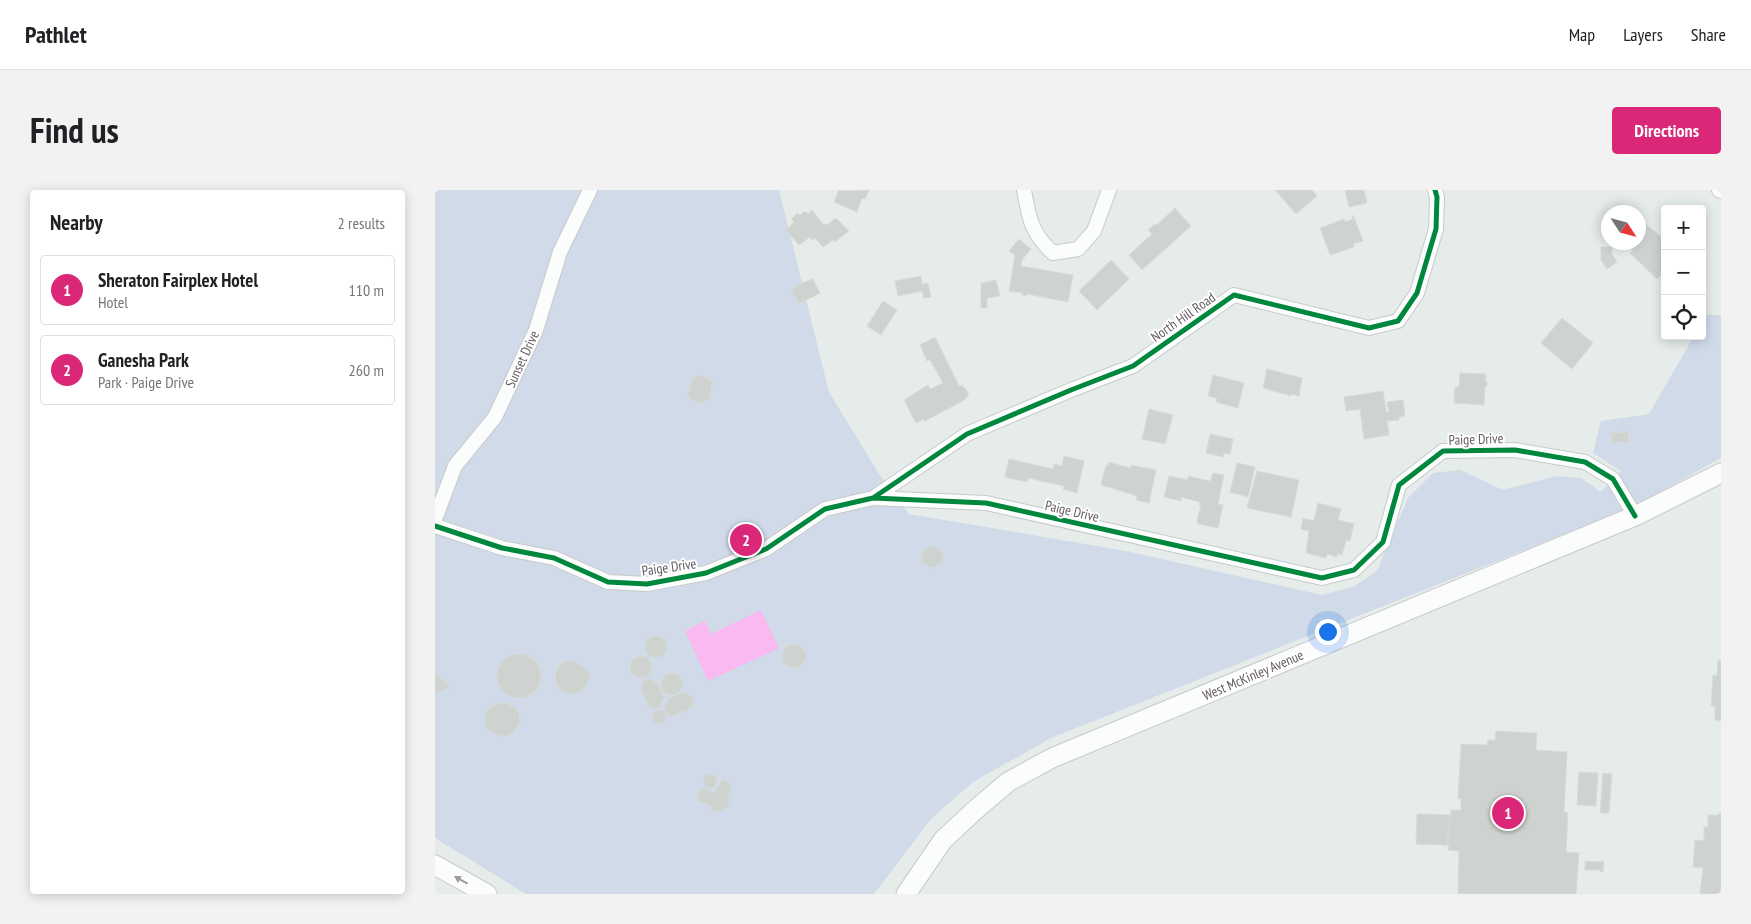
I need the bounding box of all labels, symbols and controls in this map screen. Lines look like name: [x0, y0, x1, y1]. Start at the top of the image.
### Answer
text: Pathlet: [25, 19, 87, 50]
text: Map: [1569, 23, 1595, 46]
text: Layers: [1623, 23, 1663, 46]
text: Share: [1691, 23, 1726, 46]
text: Find us: [30, 107, 119, 153]
button: Directions: [1612, 107, 1721, 154]
north arrow: [1601, 205, 1646, 250]
map controls: [1661, 205, 1706, 340]
button: +: [1661, 205, 1706, 250]
text: Nearby: [50, 209, 103, 236]
text: 2 results: [338, 213, 385, 233]
button: −: [1661, 250, 1706, 295]
text: Sheraton Fairplex Hotel: [98, 268, 258, 292]
text: 1: [63, 280, 71, 300]
text: 110 m: [349, 280, 384, 300]
street label: North Hill Road: [1147, 288, 1219, 346]
text: Hotel: [98, 292, 128, 312]
button: locate: [1661, 295, 1706, 340]
street label: Sunset Drive: [501, 327, 543, 390]
text: Ganesha Park: [98, 348, 189, 372]
text: 2: [63, 360, 71, 380]
text: 260 m: [349, 360, 384, 380]
text: Park · Paige Drive: [98, 372, 194, 392]
street label: Paige Drive: [1448, 429, 1504, 449]
street label: Paige Drive: [1043, 496, 1101, 526]
pin: 2: [730, 521, 762, 559]
street label: Paige Drive: [641, 554, 698, 580]
your location: [1315, 619, 1341, 645]
street label: West McKinley Avenue: [1200, 646, 1306, 704]
pin: 1: [1492, 794, 1524, 832]
one-way arrow: [454, 875, 467, 884]

